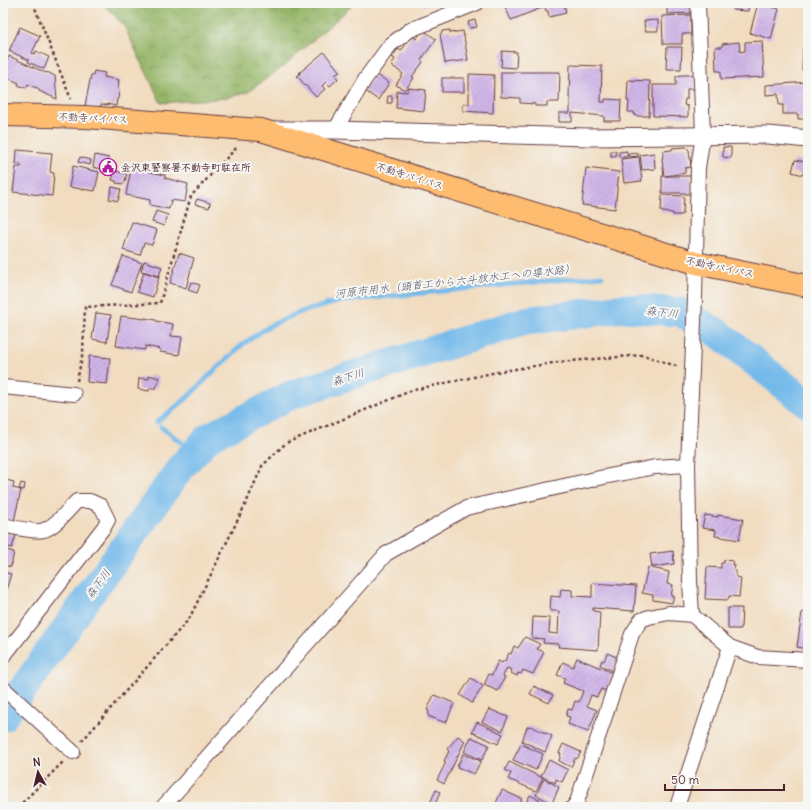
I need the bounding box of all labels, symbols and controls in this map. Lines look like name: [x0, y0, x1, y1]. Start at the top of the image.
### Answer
street label: 不動寺バイパス: [58, 110, 128, 126]
public building icon: 金沢東警察署不動寺町駐在所: [98, 157, 118, 177]
street label: 不動寺バイパス: [375, 160, 445, 192]
place label: 金沢東警察署不動寺町駐在所: [121, 161, 251, 174]
street label: 不動寺バイパス: [685, 253, 755, 281]
water label: 河原市用水（頭首工から六斗放水工への導水路）: [334, 261, 576, 301]
water label: 森下川: [645, 303, 679, 321]
water label: 森下川: [330, 365, 366, 389]
water label: 森下川: [83, 566, 113, 602]
north arrow: [18, 752, 58, 792]
text: N: [32, 755, 41, 770]
scale bar: [665, 766, 784, 792]
text: 50 m: [671, 772, 700, 787]

